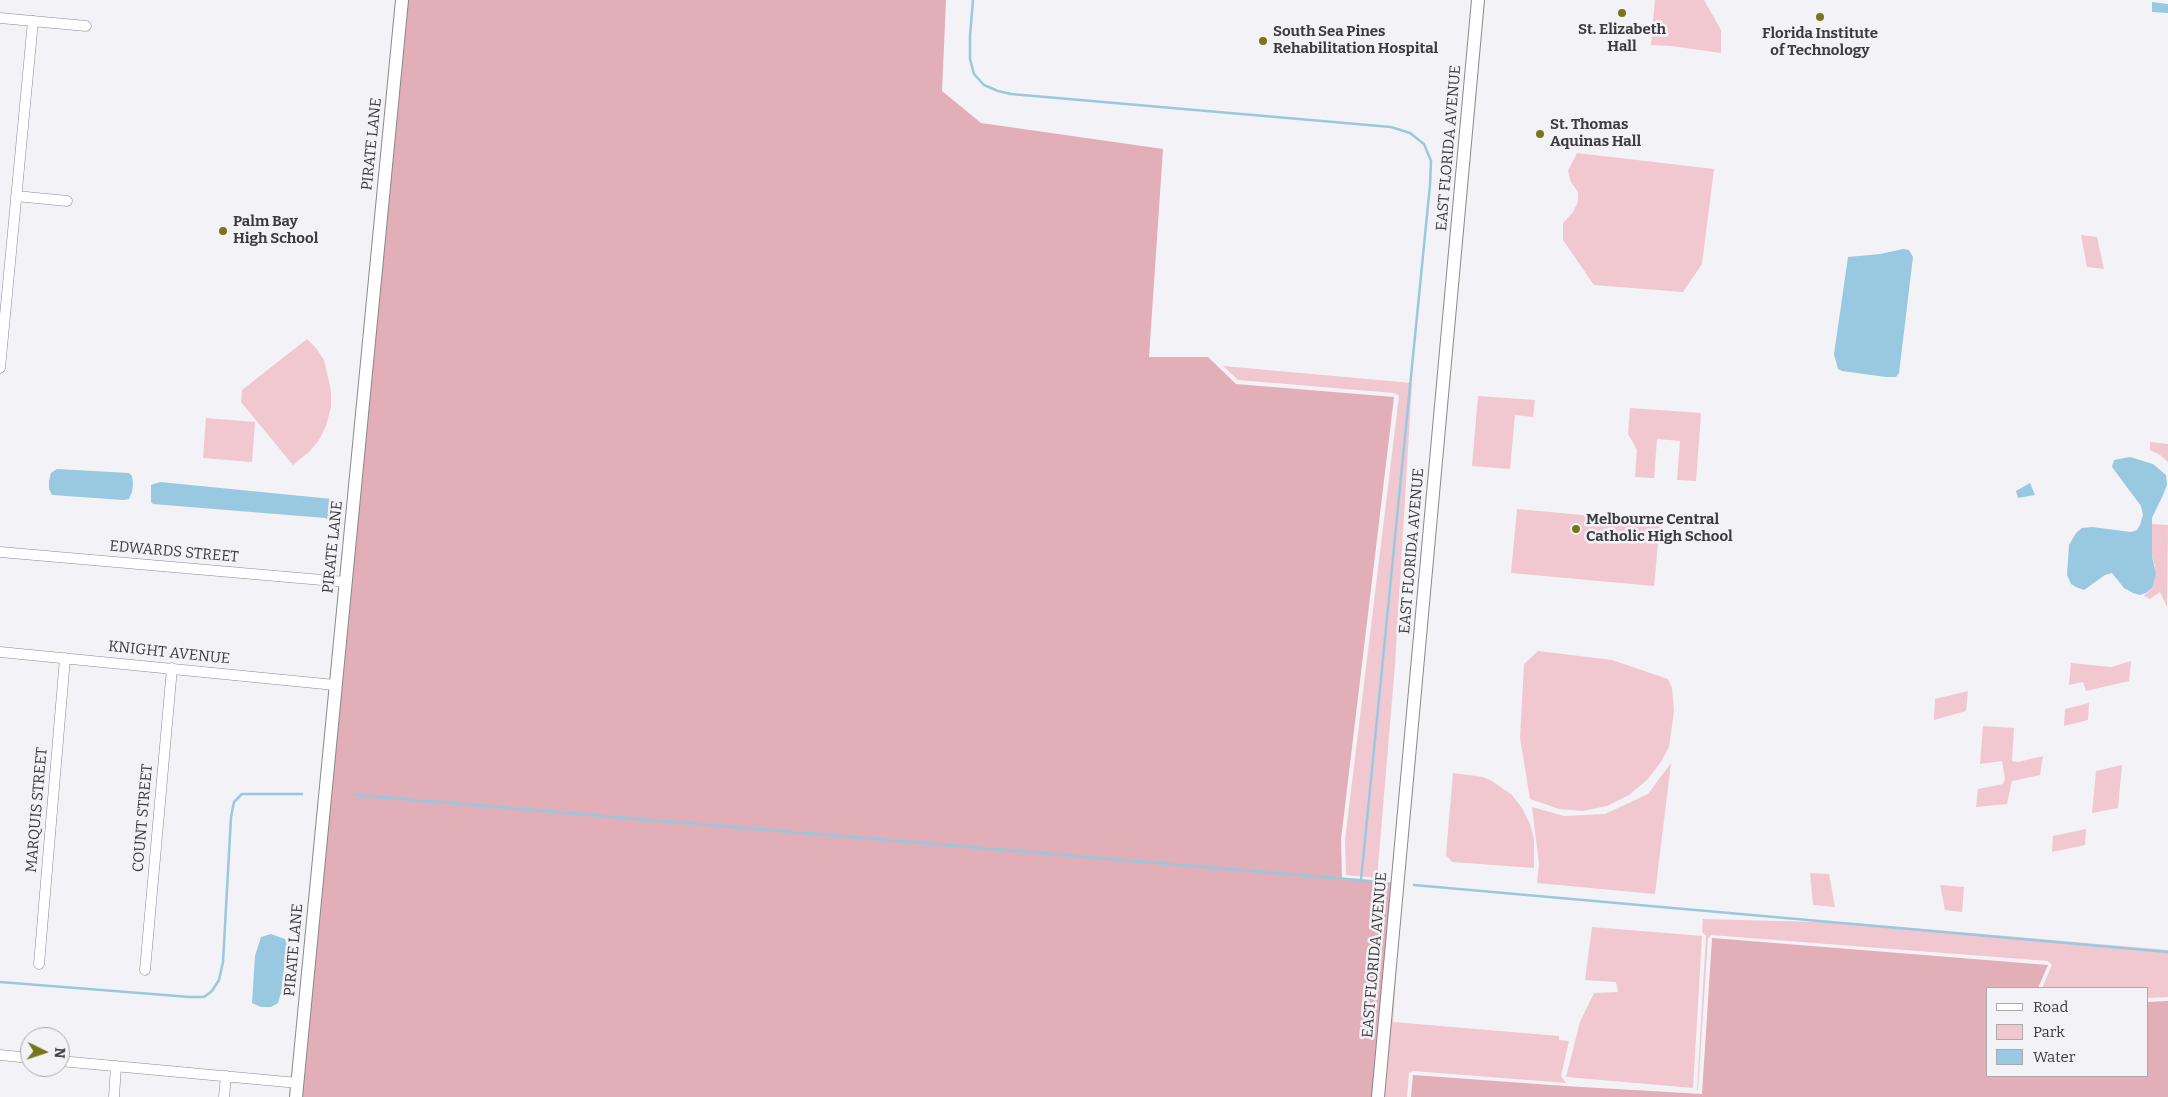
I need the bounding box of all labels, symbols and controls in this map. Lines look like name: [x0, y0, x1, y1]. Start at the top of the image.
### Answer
marker: St. Elizabeth Hall: [1616, 7, 1628, 19]
marker: Florida Institute of Technology: [1814, 11, 1826, 23]
place label: St. Elizabeth Hall: [1578, 21, 1666, 56]
place label: South Sea Pines Rehabilitation Hospital: [1273, 23, 1438, 58]
place label: Florida Institute of Technology: [1762, 25, 1878, 60]
marker: South Sea Pines Rehabilitation Hospital: [1257, 35, 1269, 47]
street label: EAST FLORIDA AVENUE: [1433, 64, 1465, 232]
street label: PIRATE LANE: [358, 97, 386, 191]
place label: St. Thomas Aquinas Hall: [1550, 116, 1641, 151]
marker: St. Thomas Aquinas Hall: [1534, 128, 1546, 140]
place label: Palm Bay High School: [233, 213, 318, 248]
marker: Palm Bay High School: [217, 225, 229, 237]
street label: EAST FLORIDA AVENUE: [1396, 467, 1428, 635]
street label: PIRATE LANE: [319, 500, 347, 594]
place label: Melbourne Central Catholic High School: [1586, 511, 1733, 546]
marker: Melbourne Central Catholic High School: [1570, 523, 1582, 535]
street label: EDWARDS STREET: [109, 537, 239, 567]
street label: KNIGHT AVENUE: [107, 638, 231, 668]
street label: MARQUIS STREET: [23, 747, 51, 873]
street label: COUNT STREET: [129, 763, 157, 873]
street label: EAST FLORIDA AVENUE: [1359, 871, 1391, 1039]
street label: PIRATE LANE: [281, 903, 307, 997]
legend: [1986, 987, 2148, 1077]
text: Road: [2033, 998, 2068, 1016]
text: Park: [2033, 1023, 2065, 1041]
north arrow: [20, 1027, 70, 1077]
text: N: [51, 1047, 68, 1059]
text: Water: [2033, 1048, 2075, 1066]

